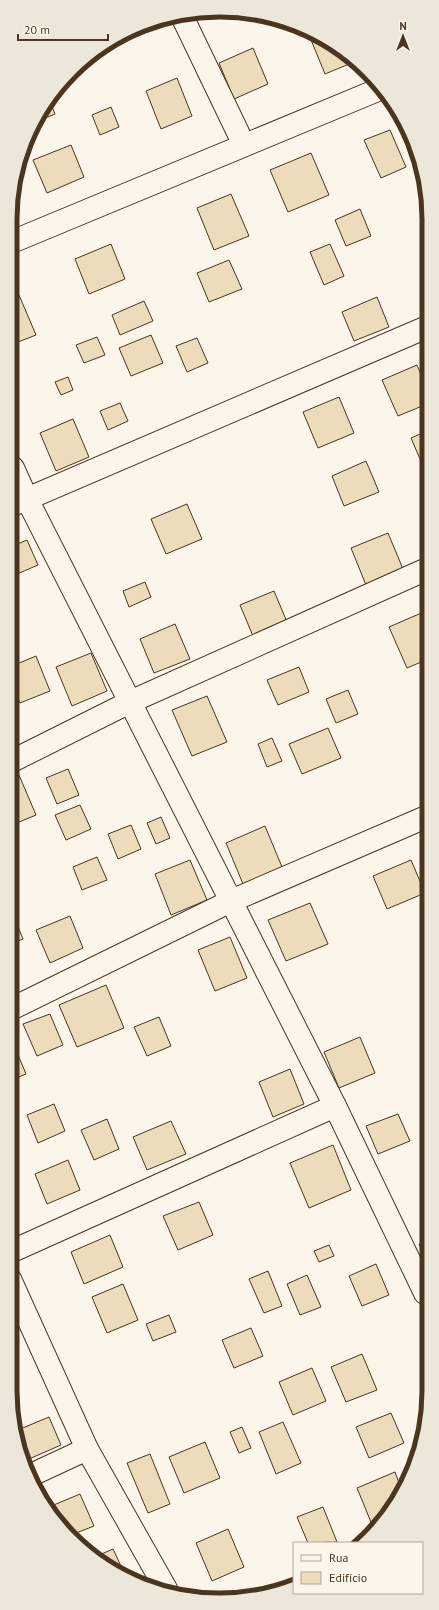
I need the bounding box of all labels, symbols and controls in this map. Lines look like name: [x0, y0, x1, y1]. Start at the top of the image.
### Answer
scale bar: [18, 16, 108, 42]
north arrow: [383, 16, 423, 56]
text: N: [399, 19, 407, 33]
text: 20 m: [24, 22, 50, 37]
legend: [293, 1542, 423, 1594]
text: Rua: [329, 1550, 348, 1565]
text: Edifício: [329, 1570, 367, 1585]

